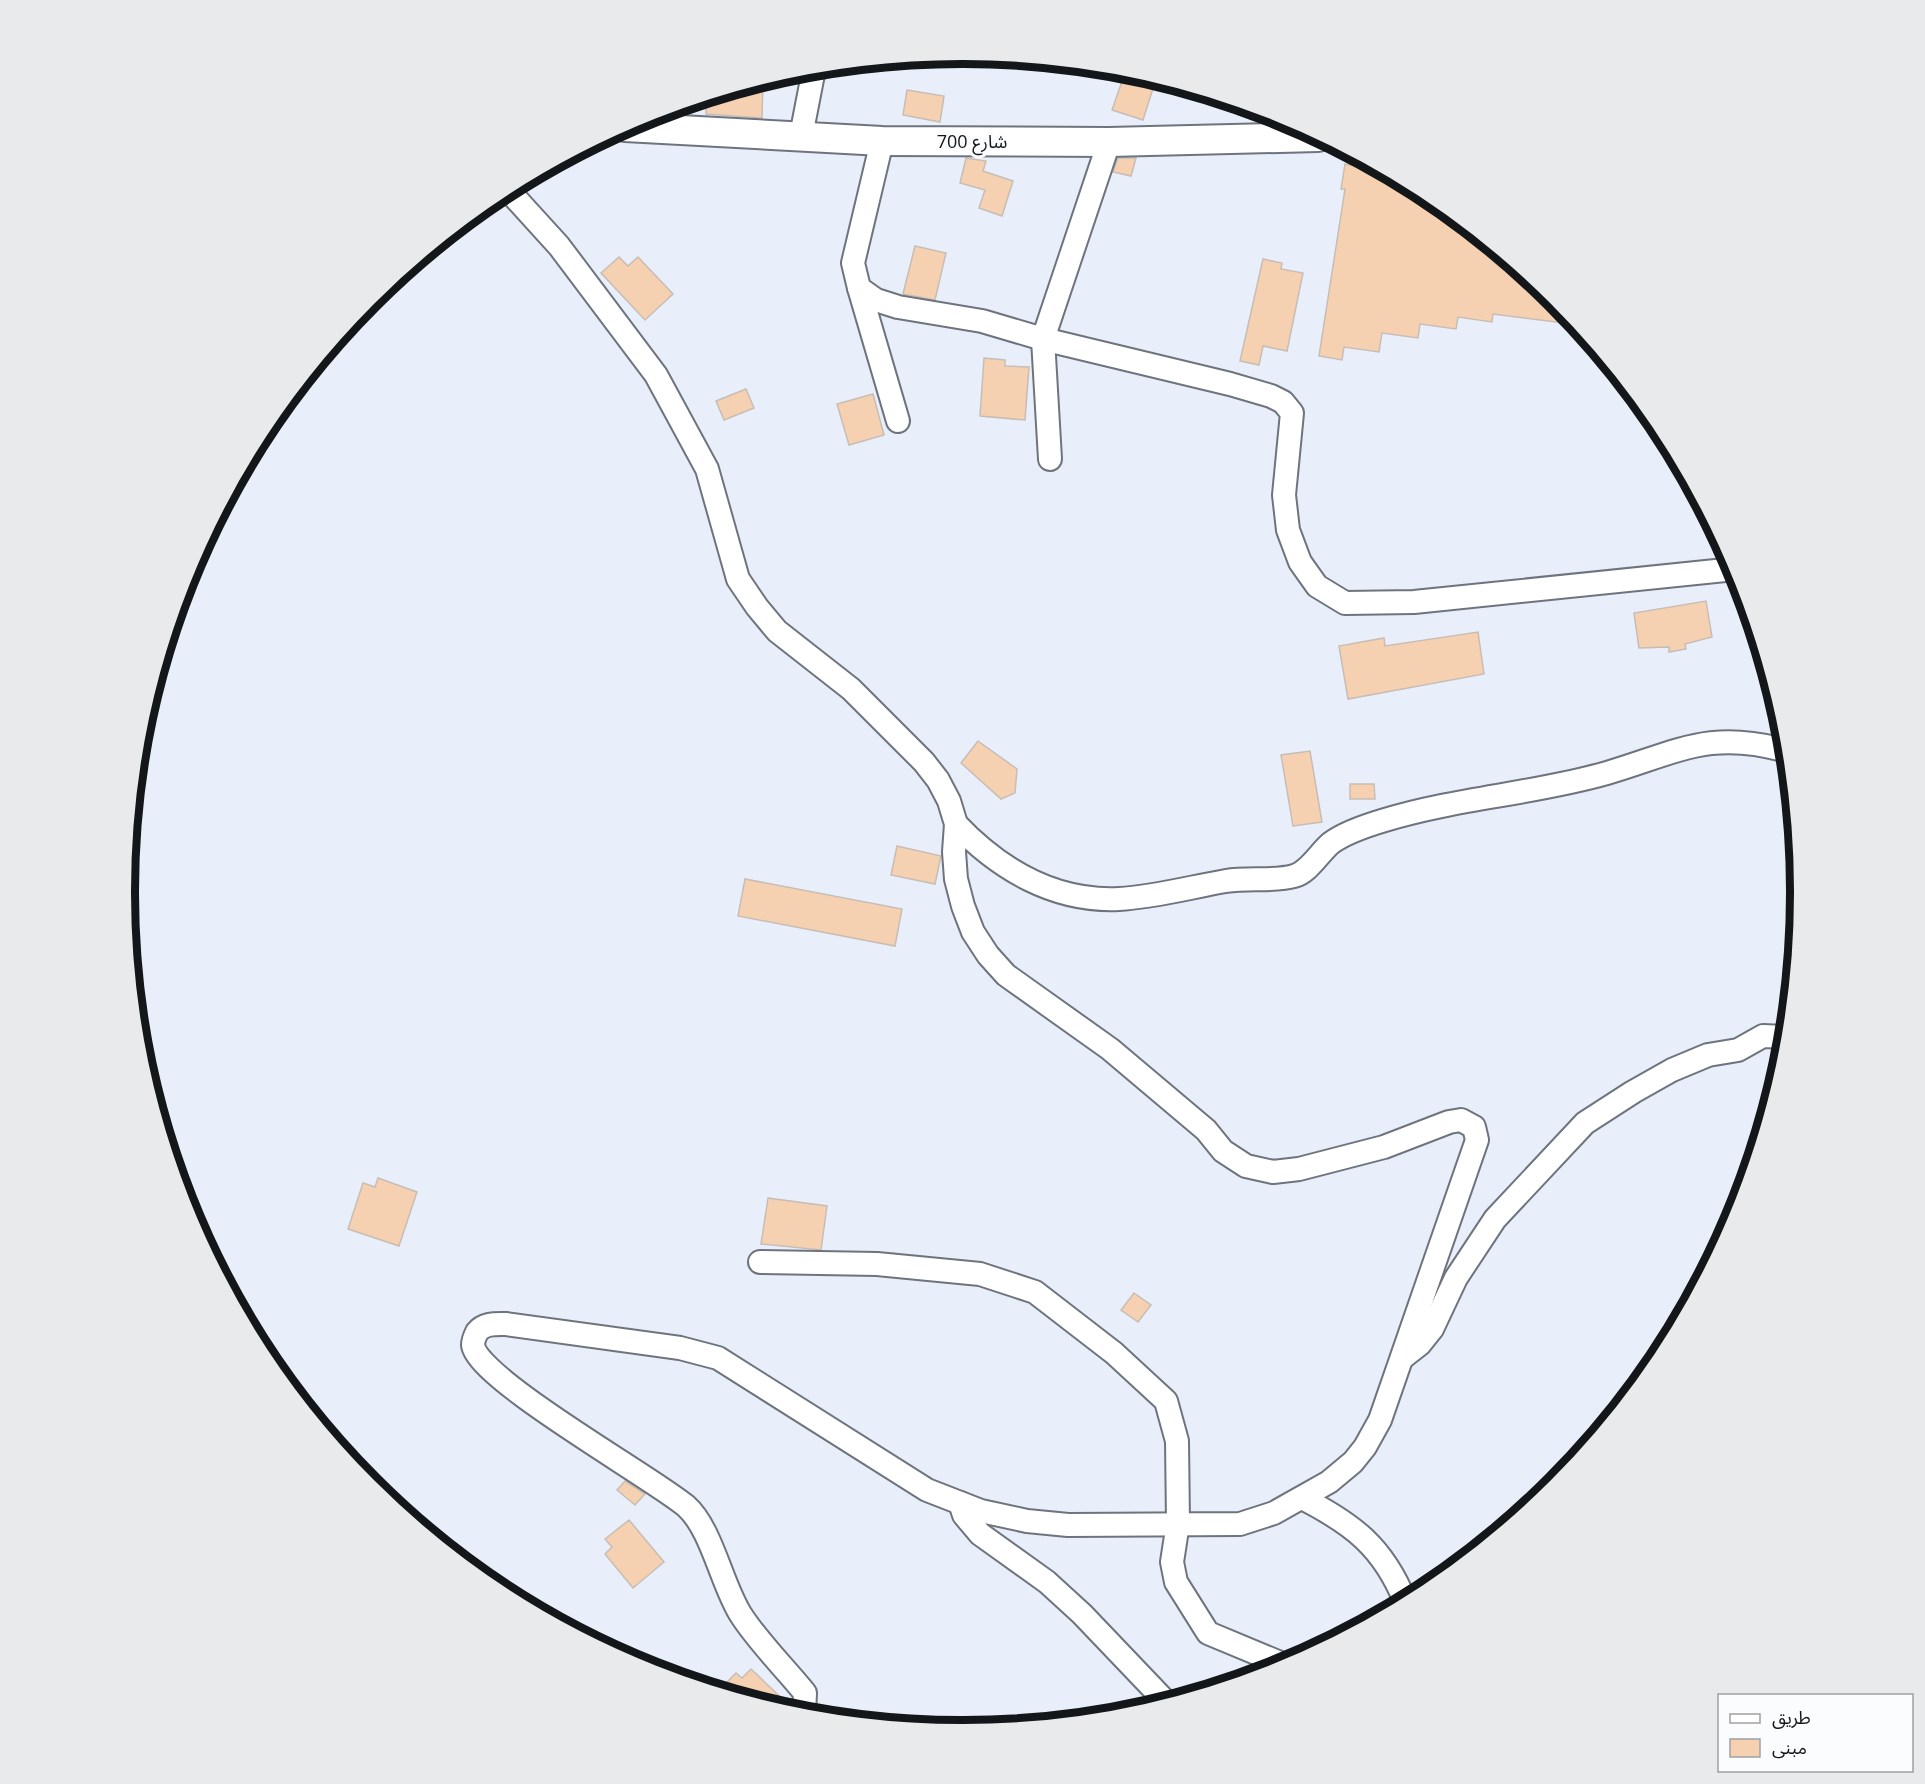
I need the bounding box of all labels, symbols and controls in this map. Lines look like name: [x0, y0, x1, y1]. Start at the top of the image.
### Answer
street label: شارع 700: [937, 129, 1007, 156]
legend: [1718, 1694, 1913, 1772]
text: طريق: [1772, 1705, 1811, 1729]
text: مبنى: [1772, 1735, 1807, 1759]

